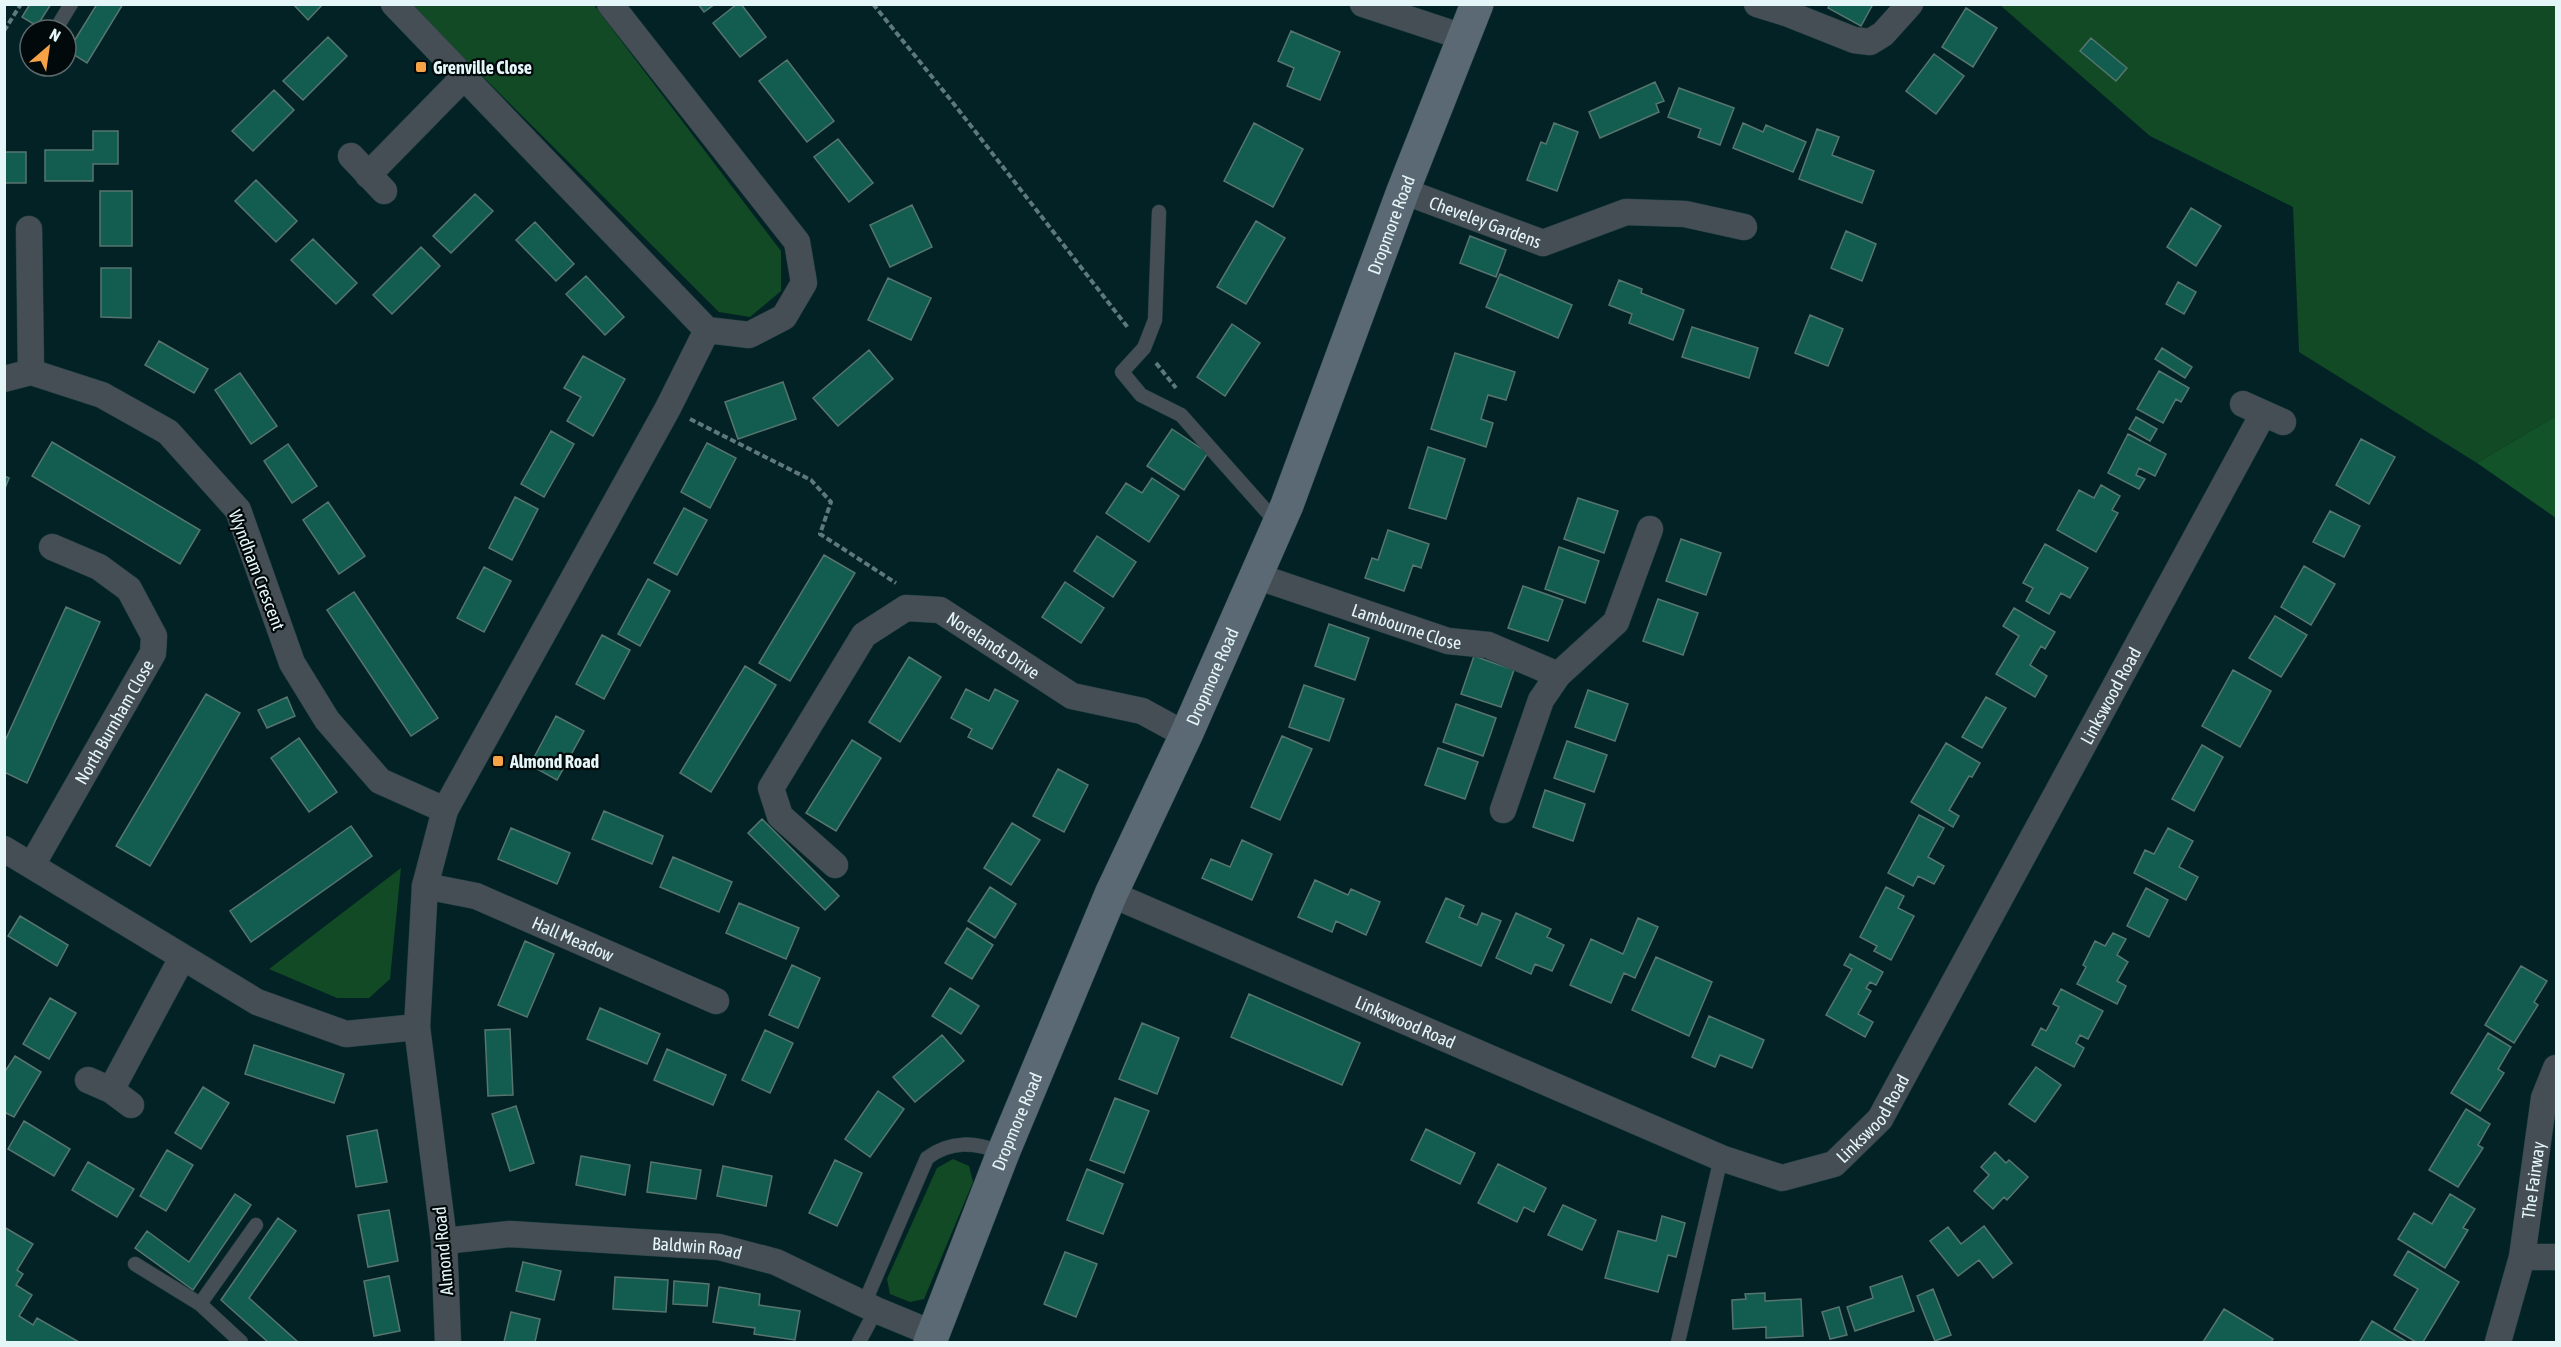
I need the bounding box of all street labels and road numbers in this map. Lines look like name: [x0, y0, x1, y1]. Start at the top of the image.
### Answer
street label: Dropmore Road: [1363, 172, 1419, 277]
street label: Cheveley Gardens: [1427, 191, 1544, 252]
street label: Wyndham Crescent: [224, 507, 290, 633]
street label: Lambourne Close: [1349, 599, 1463, 653]
street label: Norelands Drive: [943, 607, 1044, 683]
street label: Dropmore Road: [1181, 624, 1242, 728]
street label: Linkswood Road: [2075, 643, 2145, 748]
street label: North Burnham Close: [70, 656, 158, 788]
street label: Hall Meadow: [529, 911, 617, 966]
street label: Linkswood Road: [1352, 991, 1459, 1052]
street label: Dropmore Road: [987, 1069, 1046, 1173]
street label: Linkswood Road: [1831, 1071, 1913, 1167]
street label: The Fairway: [2517, 1140, 2548, 1220]
street label: Almond Road: [429, 1206, 457, 1296]
street label: Baldwin Road: [651, 1232, 744, 1263]

